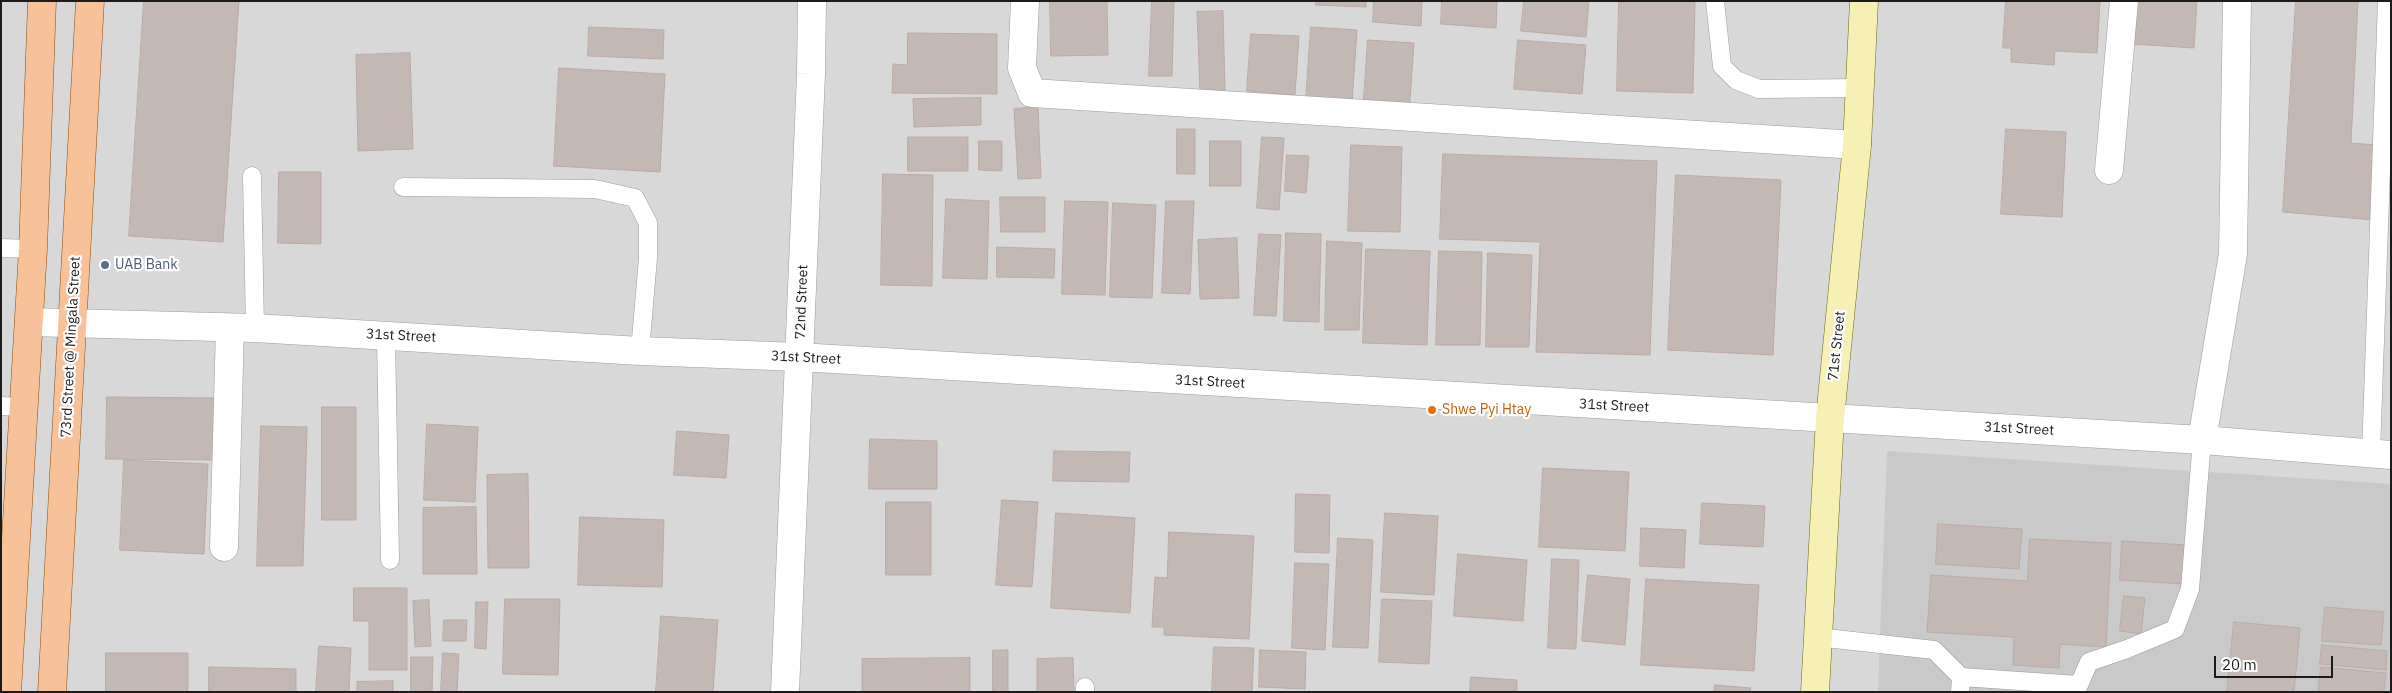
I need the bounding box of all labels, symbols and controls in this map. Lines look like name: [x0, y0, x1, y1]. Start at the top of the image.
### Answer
street label: 73rd Street @ Mingala Street: [58, 256, 84, 438]
place label: UAB Bank: [115, 257, 178, 273]
marker: UAB Bank: [99, 259, 111, 271]
street label: 72nd Street: [792, 264, 812, 340]
street label: 71st Street: [1825, 310, 1849, 382]
street label: 31st Street: [366, 326, 436, 346]
street label: 31st Street: [771, 348, 841, 368]
street label: 31st Street: [1175, 372, 1245, 392]
street label: 31st Street: [1579, 396, 1649, 416]
place label: Shwe Pyi Htay: [1442, 402, 1531, 418]
marker: Shwe Pyi Htay: [1426, 404, 1438, 416]
street label: 31st Street: [1984, 419, 2054, 439]
scale bar: [2217, 646, 2336, 678]
text: 20 m: [2222, 655, 2257, 674]

